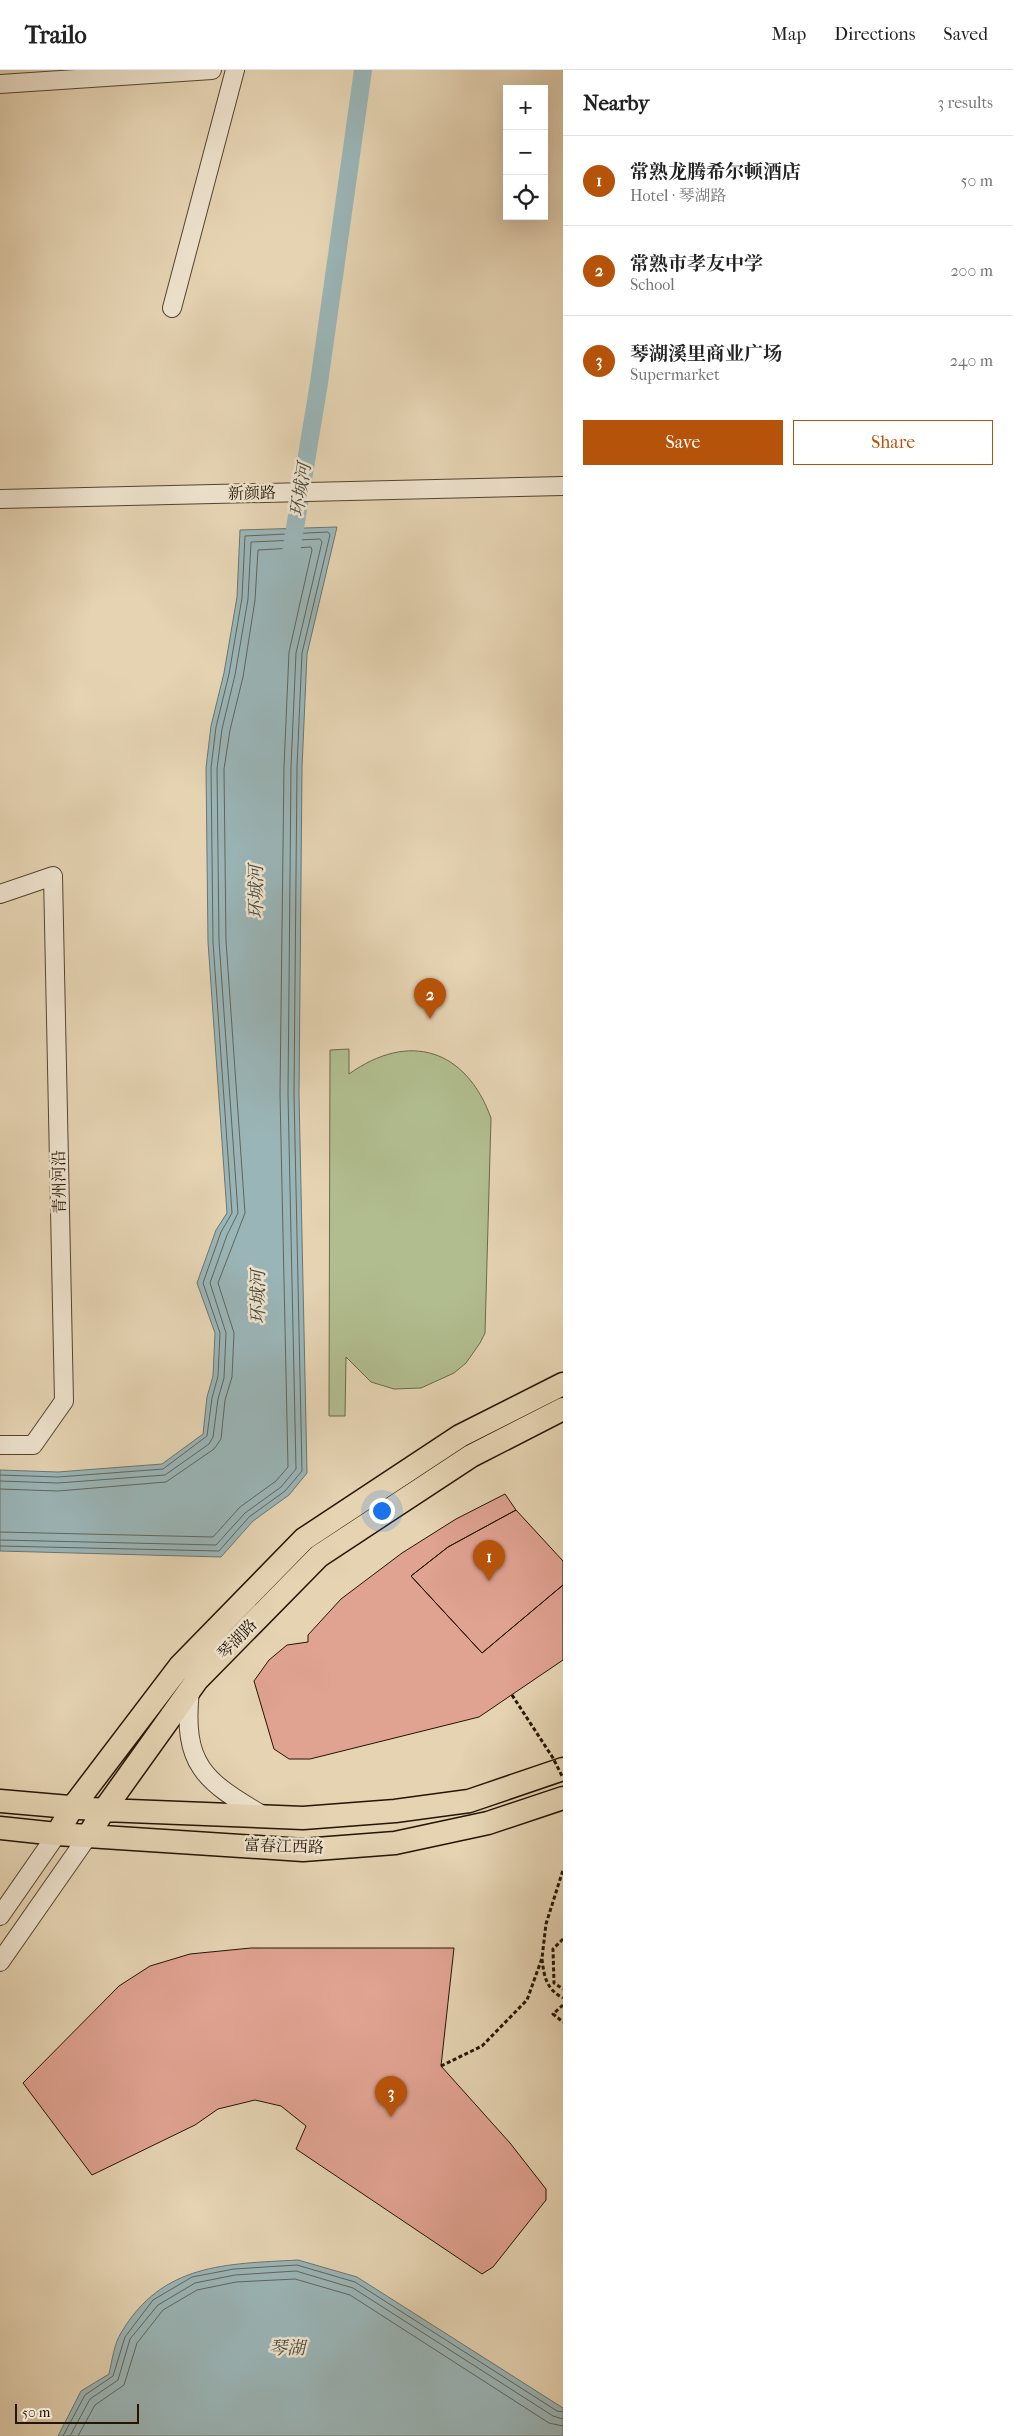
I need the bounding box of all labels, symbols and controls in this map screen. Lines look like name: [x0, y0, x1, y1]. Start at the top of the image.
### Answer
text: Trailo: [25, 21, 87, 49]
text: Map: [772, 24, 806, 45]
text: Directions: [834, 24, 915, 45]
text: Saved: [943, 24, 988, 45]
map controls: [503, 85, 548, 220]
button: +: [503, 85, 548, 130]
text: Nearby: [583, 91, 649, 115]
text: 3 results: [937, 93, 993, 112]
button: −: [503, 130, 548, 175]
text: 常熟龙腾希尔顿酒店: [630, 161, 801, 183]
text: 1: [596, 171, 602, 190]
text: 50 m: [961, 171, 993, 190]
button: locate: [503, 175, 548, 220]
text: Hotel · 琴湖路: [630, 186, 727, 205]
text: 常熟市孝友中学: [630, 253, 763, 275]
text: 2: [595, 261, 603, 280]
text: 200 m: [950, 261, 993, 280]
text: School: [630, 275, 675, 294]
text: 琴湖溪里商业广场: [630, 343, 782, 365]
text: 3: [596, 351, 602, 370]
text: 240 m: [950, 351, 993, 370]
text: Supermarket: [630, 365, 720, 384]
button: Save: [583, 420, 783, 465]
button: Share: [793, 420, 993, 465]
water label: 环城河: [286, 459, 316, 518]
street label: 新颜路: [228, 483, 276, 503]
water label: 环城河: [246, 862, 267, 919]
pin: 2: [414, 978, 446, 1019]
street label: 青州河沿: [49, 1150, 69, 1214]
water label: 环城河: [248, 1267, 269, 1324]
your location: [369, 1498, 395, 1524]
pin: 1: [473, 1540, 505, 1581]
street label: 琴湖路: [213, 1615, 261, 1663]
street label: 富春江西路: [244, 1835, 324, 1857]
pin: 3: [375, 2076, 407, 2117]
water label: 琴湖: [269, 2338, 308, 2359]
scale bar: [15, 2401, 139, 2424]
text: 50 m: [22, 2404, 50, 2421]

